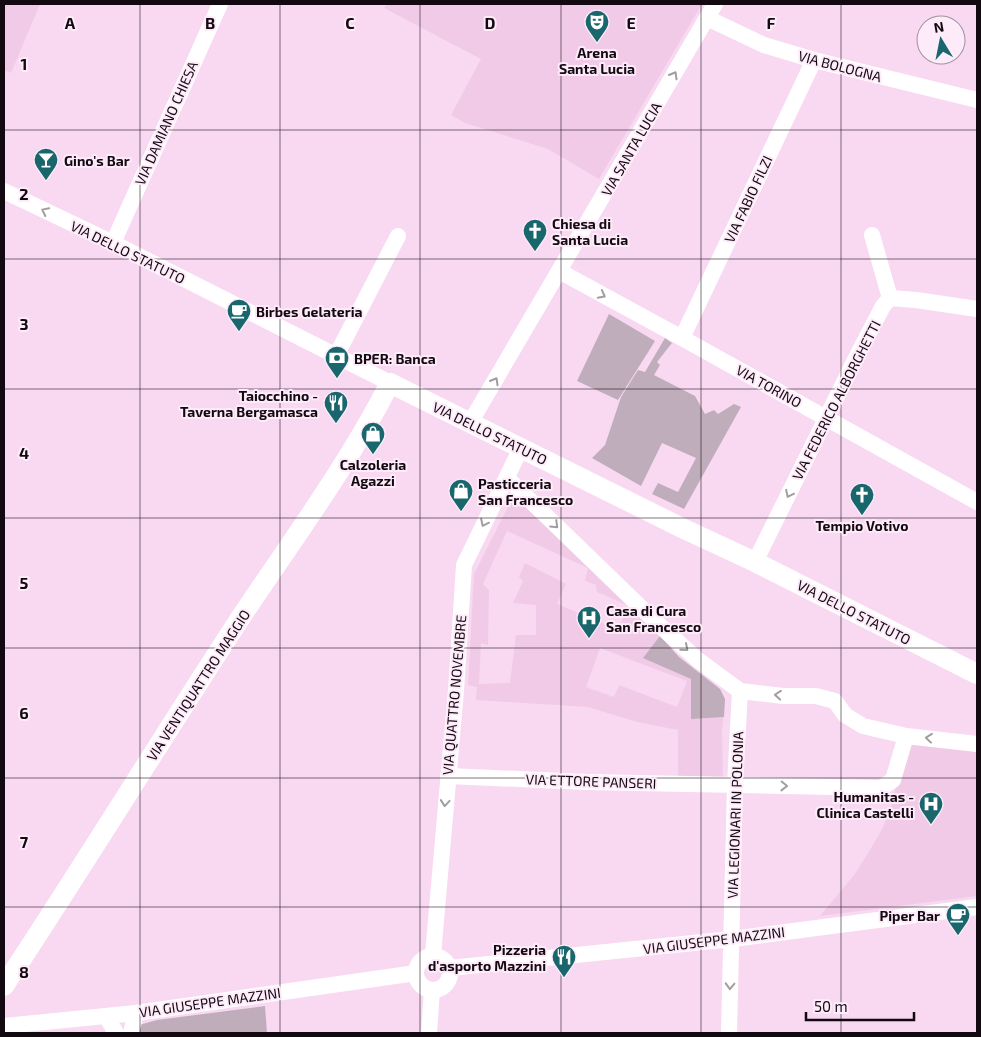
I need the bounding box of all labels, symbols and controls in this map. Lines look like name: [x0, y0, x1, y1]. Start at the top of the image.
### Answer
theatre icon: Arena Santa Lucia: [584, 9, 610, 43]
text: A: [65, 13, 76, 32]
text: B: [205, 13, 215, 32]
text: C: [345, 13, 355, 32]
text: D: [485, 13, 496, 32]
text: E: [626, 13, 636, 32]
text: F: [767, 13, 776, 32]
north arrow: [916, 15, 966, 65]
text: N: [932, 17, 945, 36]
place label: Arena Santa Lucia: [559, 44, 635, 77]
street label: VIA BOLOGNA: [797, 47, 884, 85]
text: 1: [21, 54, 27, 73]
street label: VIA DAMIANO CHIESA: [131, 58, 201, 188]
one-way arrow: [668, 71, 678, 80]
street label: VIA SANTA LUCIA: [597, 99, 665, 199]
bar icon: Gino's Bar: [33, 147, 59, 181]
place label: Gino's Bar: [64, 152, 130, 169]
street label: VIA FABIO FILZI: [720, 153, 776, 245]
text: 2: [19, 184, 29, 203]
one-way arrow: [41, 207, 50, 217]
place label: Chiesa di Santa Lucia: [552, 215, 628, 248]
street label: VIA DELLO STATUTO: [68, 217, 188, 287]
church icon: Chiesa di Santa Lucia: [522, 218, 548, 252]
one-way arrow: [597, 288, 606, 298]
cafe icon: Birbes Gelateria: [226, 298, 252, 332]
place label: Birbes Gelateria: [256, 303, 362, 320]
text: 3: [19, 314, 29, 333]
street label: VIA FEDERICO ALBORGHETTI: [788, 317, 884, 483]
bank icon: BPER: Banca: [324, 345, 350, 379]
place label: BPER: Banca: [354, 350, 436, 367]
street label: VIA TORINO: [733, 361, 805, 411]
one-way arrow: [489, 377, 499, 386]
place label: Taiocchino - Taverna Bergamasca: [180, 387, 318, 420]
restaurant icon: Taiocchino - Taverna Bergamasca: [323, 390, 349, 424]
street label: VIA DELLO STATUTO: [430, 398, 550, 468]
shop icon: Calzoleria Agazzi: [360, 421, 386, 455]
text: 4: [19, 443, 29, 462]
place label: Calzoleria Agazzi: [340, 456, 406, 489]
place label: Pasticceria San Francesco: [478, 475, 573, 508]
shop icon: Pasticceria San Francesco: [448, 478, 474, 512]
church icon: Tempio Votivo: [849, 482, 875, 516]
one-way arrow: [785, 489, 795, 498]
place label: Tempio Votivo: [816, 517, 908, 534]
one-way arrow: [480, 518, 490, 527]
one-way arrow: [549, 519, 558, 528]
text: 5: [20, 573, 29, 592]
street label: VIA DELLO STATUTO: [794, 576, 914, 648]
place label: Casa di Cura San Francesco: [606, 602, 701, 635]
hospital icon: Casa di Cura San Francesco: [576, 605, 602, 639]
street label: VIA VENTIQUATTRO MAGGIO: [143, 606, 253, 764]
street label: VIA QUATTRO NOVEMBRE: [439, 614, 469, 776]
one-way arrow: [680, 642, 689, 651]
one-way arrow: [774, 690, 782, 701]
text: 6: [19, 703, 29, 722]
street label: VIA LEGIONARI IN POLONIA: [724, 731, 746, 899]
one-way arrow: [924, 733, 932, 744]
street label: VIA ETTORE PANSERI: [525, 770, 657, 792]
one-way arrow: [780, 781, 788, 791]
place label: Humanitas - Clinica Castelli: [817, 788, 914, 821]
hospital icon: Humanitas - Clinica Castelli: [918, 791, 944, 825]
one-way arrow: [440, 799, 451, 807]
text: 7: [20, 832, 29, 851]
cafe icon: Piper Bar: [945, 902, 971, 936]
place label: Piper Bar: [880, 907, 940, 924]
street label: VIA GIUSEPPE MAZZINI: [642, 923, 786, 957]
place label: Pizzeria d'asporto Mazzini: [428, 941, 546, 974]
restaurant icon: Pizzeria d'asporto Mazzini: [551, 944, 577, 978]
text: 8: [19, 962, 29, 981]
one-way arrow: [725, 983, 736, 991]
street label: VIA GIUSEPPE MAZZINI: [138, 984, 282, 1020]
scale bar: [806, 990, 914, 1022]
text: 50 m: [814, 997, 848, 1015]

